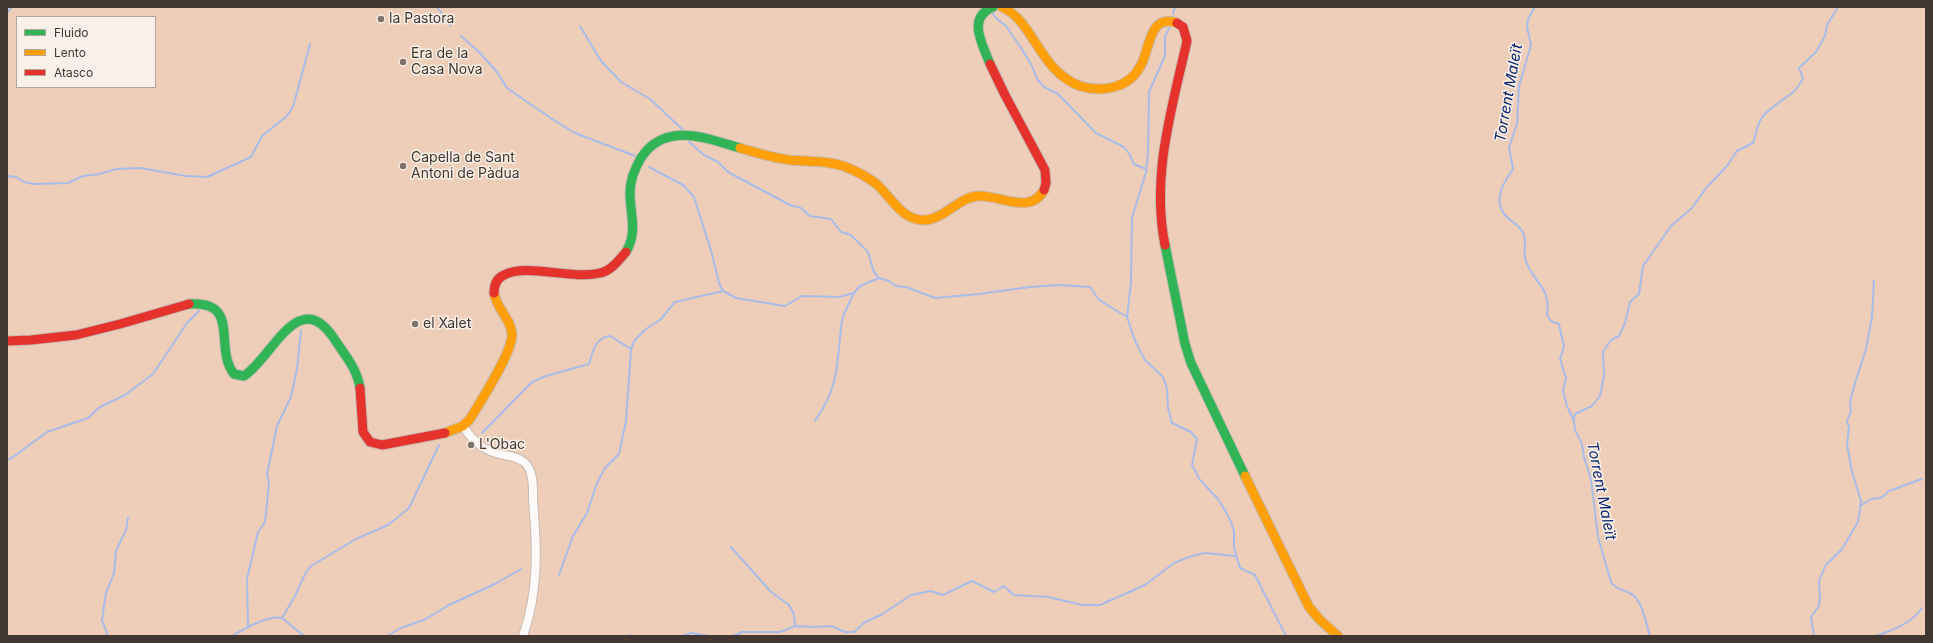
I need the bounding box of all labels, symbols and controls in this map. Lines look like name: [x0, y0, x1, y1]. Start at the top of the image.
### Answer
place label: la Pastora: [389, 11, 454, 27]
marker: la Pastora: [376, 14, 386, 24]
legend: [16, 16, 156, 88]
text: Fluido: [54, 25, 89, 40]
water label: Torrent Maleït: [1491, 42, 1527, 144]
text: Lento: [54, 45, 86, 60]
place label: Era de la Casa Nova: [411, 46, 483, 78]
marker: Era de la Casa Nova: [398, 57, 408, 67]
text: Atasco: [54, 65, 93, 80]
place label: Capella de Sant Antoni de Pàdua: [411, 150, 520, 182]
marker: Capella de Sant Antoni de Pàdua: [398, 161, 408, 171]
place label: el Xalet: [423, 316, 471, 332]
marker: el Xalet: [410, 319, 420, 329]
place label: L'Obac: [479, 437, 525, 453]
marker: L'Obac: [466, 440, 476, 450]
water label: Torrent Maleït: [1583, 440, 1619, 542]

